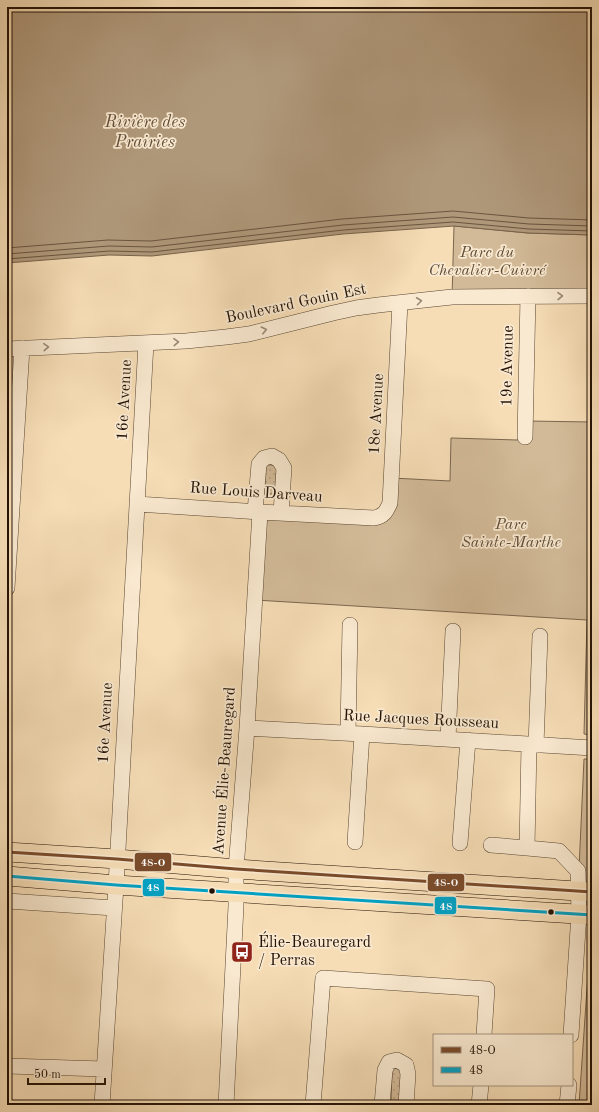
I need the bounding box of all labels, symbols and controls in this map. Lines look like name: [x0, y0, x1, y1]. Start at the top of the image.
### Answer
water label: Rivière des Prairies: [104, 114, 185, 151]
park label: Parc du Chevalier-Cuivré: [428, 245, 547, 279]
street label: Boulevard Gouin Est: [224, 281, 368, 327]
one-way arrow: [557, 292, 563, 300]
one-way arrow: [416, 296, 422, 305]
street label: 19e Avenue: [499, 325, 517, 407]
one-way arrow: [261, 326, 268, 335]
one-way arrow: [173, 337, 179, 346]
one-way arrow: [43, 343, 49, 352]
street label: 16e Avenue: [115, 359, 135, 441]
street label: 18e Avenue: [367, 373, 387, 455]
street label: Rue Louis Darveau: [189, 480, 323, 506]
park label: Parc Sainte-Marthe: [461, 517, 562, 551]
street label: 16e Avenue: [96, 682, 116, 764]
street label: Avenue Élie-Beauregard: [207, 686, 239, 856]
street label: Rue Jacques Rousseau: [343, 708, 500, 732]
line badge: 48-O: [134, 852, 172, 872]
text: 48-O: [141, 858, 165, 869]
line badge: 48-O: [427, 873, 465, 892]
line badge: 48: [142, 878, 165, 897]
text: 48-O: [434, 878, 458, 889]
text: 48: [147, 883, 159, 894]
unlabelled marker: [207, 886, 217, 896]
line badge: 48: [434, 896, 457, 915]
text: 48: [440, 902, 452, 913]
unlabelled marker: [546, 907, 556, 917]
place label: Élie-Beauregard / Perras: [258, 931, 371, 969]
bus stop icon: Élie-Beauregard / Perras: [229, 939, 255, 965]
legend: [433, 1034, 573, 1086]
text: 48-O: [469, 1045, 496, 1057]
scale bar: [28, 1060, 105, 1086]
text: 48: [469, 1065, 483, 1077]
text: 50 m: [34, 1068, 61, 1081]

